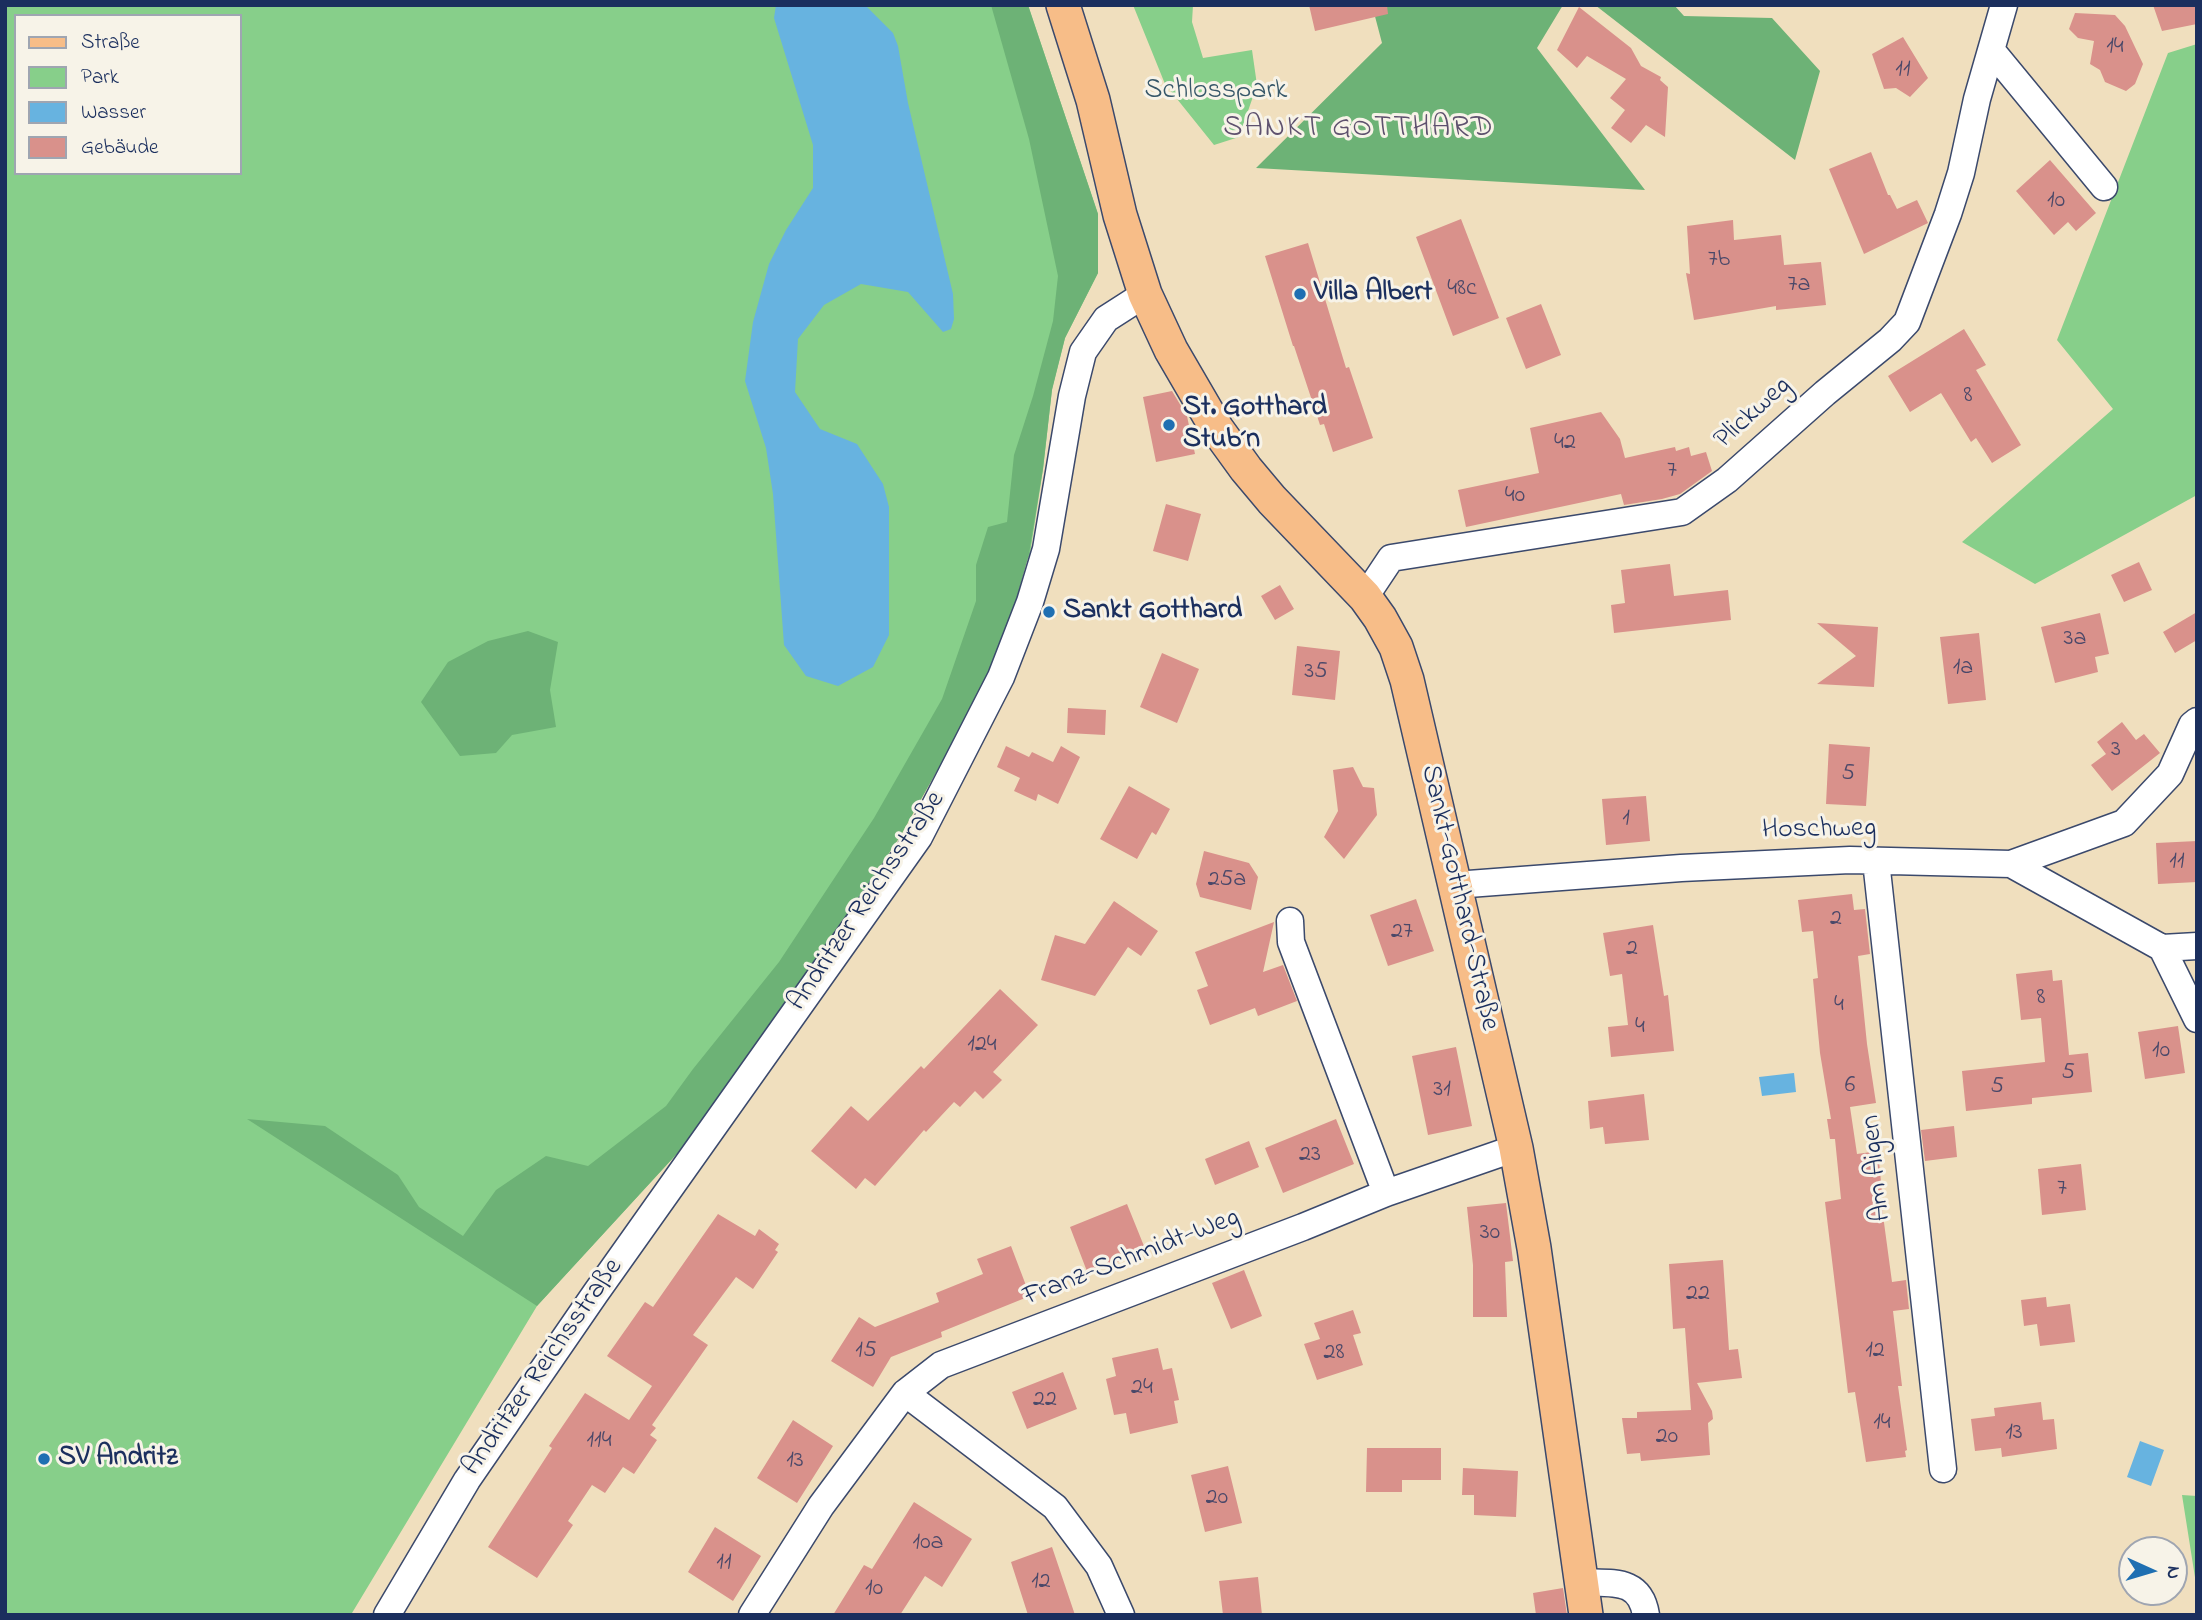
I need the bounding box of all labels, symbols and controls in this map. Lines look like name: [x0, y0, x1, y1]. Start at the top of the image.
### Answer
legend: [14, 14, 242, 175]
text: Straße: [81, 28, 140, 58]
house number: 14: [2106, 34, 2124, 62]
house number: 11: [1895, 57, 1911, 85]
text: Park: [81, 63, 119, 93]
park label: Schlosspark: [1145, 75, 1287, 109]
text: Wasser: [81, 98, 146, 128]
district label: SANKT GOTTHARD: [1225, 112, 1493, 148]
text: Gebäude: [81, 133, 158, 163]
house number: 10: [2047, 188, 2065, 216]
house number: 7b: [1708, 247, 1730, 275]
house number: 7a: [1788, 272, 1810, 300]
house number: 48c: [1447, 276, 1477, 304]
place label: Villa Albert: [1314, 277, 1432, 311]
marker: Villa Albert: [1292, 286, 1308, 302]
street label: Plickweg: [1708, 371, 1800, 457]
house number: 8: [1964, 383, 1972, 411]
place label: St. Gotthard Stub´n: [1183, 392, 1327, 458]
marker: St. Gotthard Stub´n: [1161, 417, 1177, 433]
house number: 42: [1554, 430, 1576, 458]
house number: 7: [1667, 458, 1677, 486]
house number: 40: [1505, 483, 1525, 511]
place label: Sankt Gotthard: [1063, 595, 1242, 629]
marker: Sankt Gotthard: [1041, 604, 1057, 620]
house number: 3a: [2064, 626, 2086, 654]
house number: 1a: [1953, 655, 1973, 683]
house number: 35: [1304, 659, 1328, 687]
house number: 3: [2111, 737, 2121, 765]
house number: 5: [1841, 761, 1855, 789]
street label: Sankt-Gotthard-Straße: [1411, 762, 1505, 1034]
street label: Andritzer Reichsstraße: [782, 786, 954, 1018]
house number: 1: [1622, 806, 1630, 834]
street label: Hoschweg: [1762, 813, 1876, 849]
house number: 11: [2169, 849, 2185, 877]
house number: 25a: [1208, 867, 1246, 895]
house number: 2: [1830, 906, 1842, 934]
house number: 27: [1391, 919, 1413, 947]
house number: 2: [1626, 936, 1638, 964]
house number: 8: [2037, 985, 2045, 1013]
house number: 4: [1834, 992, 1844, 1020]
house number: 4: [1635, 1014, 1645, 1042]
house number: 124: [967, 1032, 997, 1060]
house number: 10: [2152, 1038, 2170, 1066]
house number: 5: [2061, 1060, 2075, 1088]
house number: 6: [1845, 1073, 1855, 1101]
house number: 5: [1990, 1074, 2004, 1102]
house number: 31: [1433, 1077, 1451, 1105]
street label: Am Aigen: [1856, 1113, 1900, 1223]
house number: 23: [1299, 1142, 1321, 1170]
house number: 7: [2057, 1176, 2067, 1204]
street label: Franz-Schmidt-Weg: [1019, 1202, 1245, 1316]
house number: 30: [1480, 1220, 1500, 1248]
street label: Andritzer Reichsstraße: [456, 1253, 632, 1483]
house number: 22: [1686, 1281, 1710, 1309]
house number: 15: [855, 1338, 877, 1366]
house number: 12: [1865, 1338, 1885, 1366]
house number: 28: [1324, 1340, 1344, 1368]
house number: 24: [1131, 1375, 1153, 1403]
house number: 22: [1033, 1387, 1057, 1415]
house number: 14: [1873, 1410, 1891, 1438]
house number: 13: [2005, 1420, 2023, 1448]
house number: 20: [1656, 1424, 1678, 1452]
house number: 114: [586, 1428, 612, 1456]
place label: SV Andritz: [58, 1442, 178, 1476]
house number: 13: [786, 1448, 804, 1476]
marker: SV Andritz: [36, 1451, 52, 1467]
house number: 20: [1206, 1485, 1228, 1513]
house number: 10a: [913, 1530, 943, 1558]
north arrow: [2118, 1536, 2188, 1606]
house number: 11: [716, 1550, 732, 1578]
text: N: [2159, 1565, 2186, 1580]
house number: 12: [1031, 1569, 1051, 1597]
house number: 10: [865, 1576, 883, 1604]

